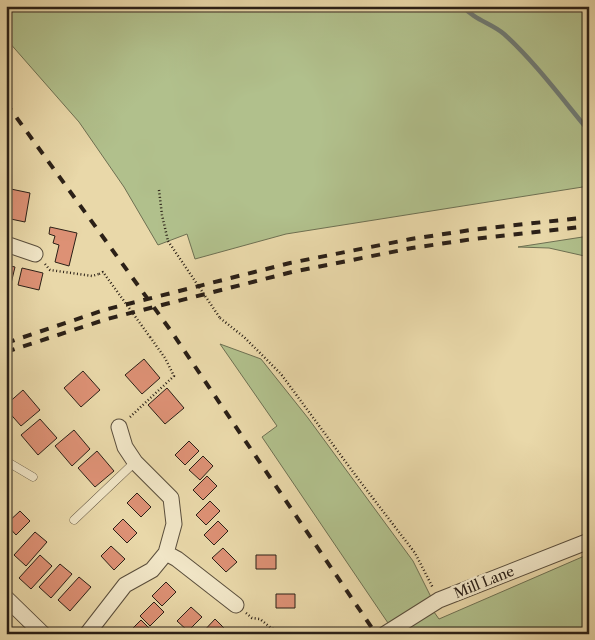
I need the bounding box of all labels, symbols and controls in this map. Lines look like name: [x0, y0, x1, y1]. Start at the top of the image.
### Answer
street label: Mill Lane: [451, 562, 517, 602]

